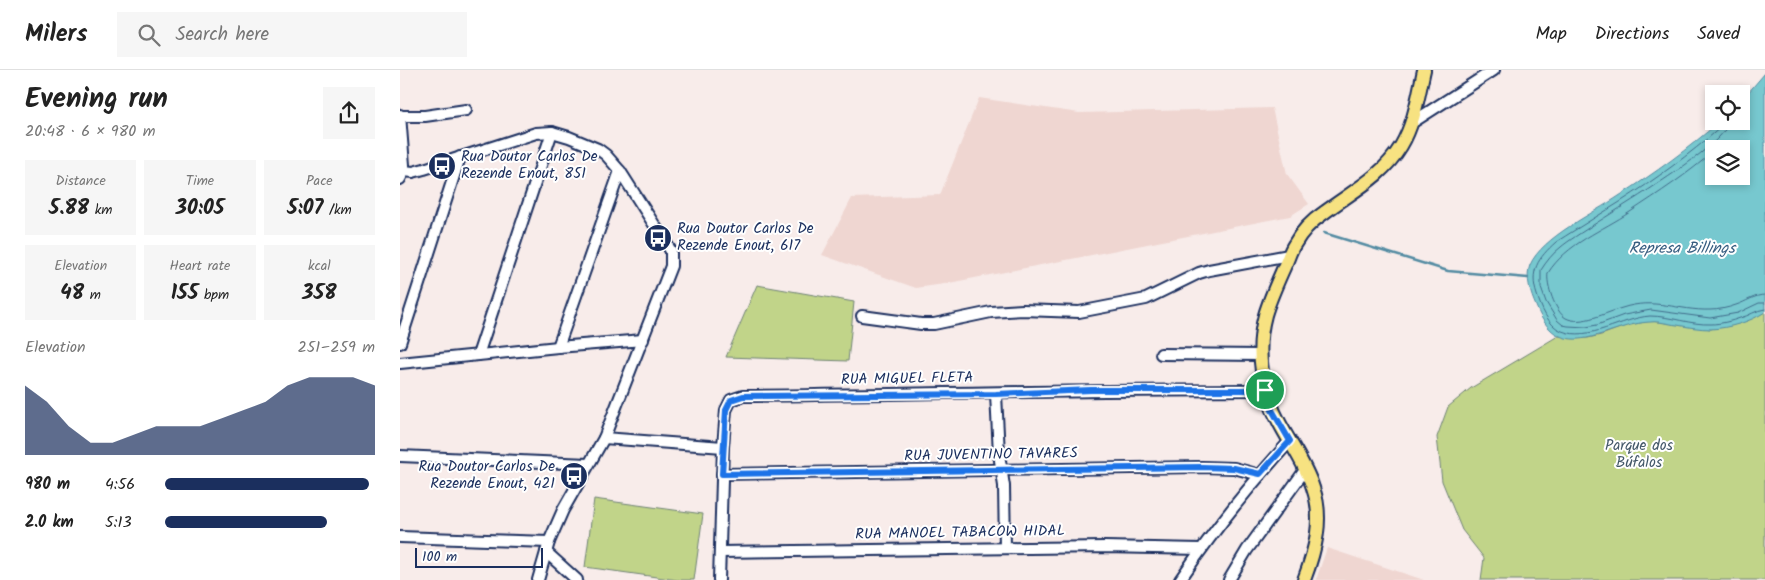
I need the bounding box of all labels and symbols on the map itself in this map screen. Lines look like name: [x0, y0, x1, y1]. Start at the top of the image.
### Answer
place label: Rua Doutor Carlos De Rezende Enout, 851: [461, 145, 598, 186]
bus stop icon: Rua Doutor Carlos De Rezende Enout, 851: [427, 151, 457, 181]
place label: Rua Doutor Carlos De Rezende Enout, 617: [677, 217, 814, 258]
bus stop icon: Rua Doutor Carlos De Rezende Enout, 617: [643, 223, 673, 253]
water label: Represa Billings: [1629, 236, 1737, 261]
street label: RUA MIGUEL FLETA: [841, 366, 973, 392]
pin: [1244, 369, 1286, 411]
park label: Parque dos Búfalos: [1605, 434, 1674, 475]
street label: RUA JUVENTINO TAVARES: [904, 441, 1078, 469]
place label: Rua Doutor Carlos De Rezende Enout, 421: [418, 455, 555, 496]
bus stop icon: Rua Doutor Carlos De Rezende Enout, 421: [559, 461, 589, 491]
street label: RUA MANOEL TABACOW HIDAL: [855, 519, 1065, 547]
scale bar: [415, 545, 542, 568]

